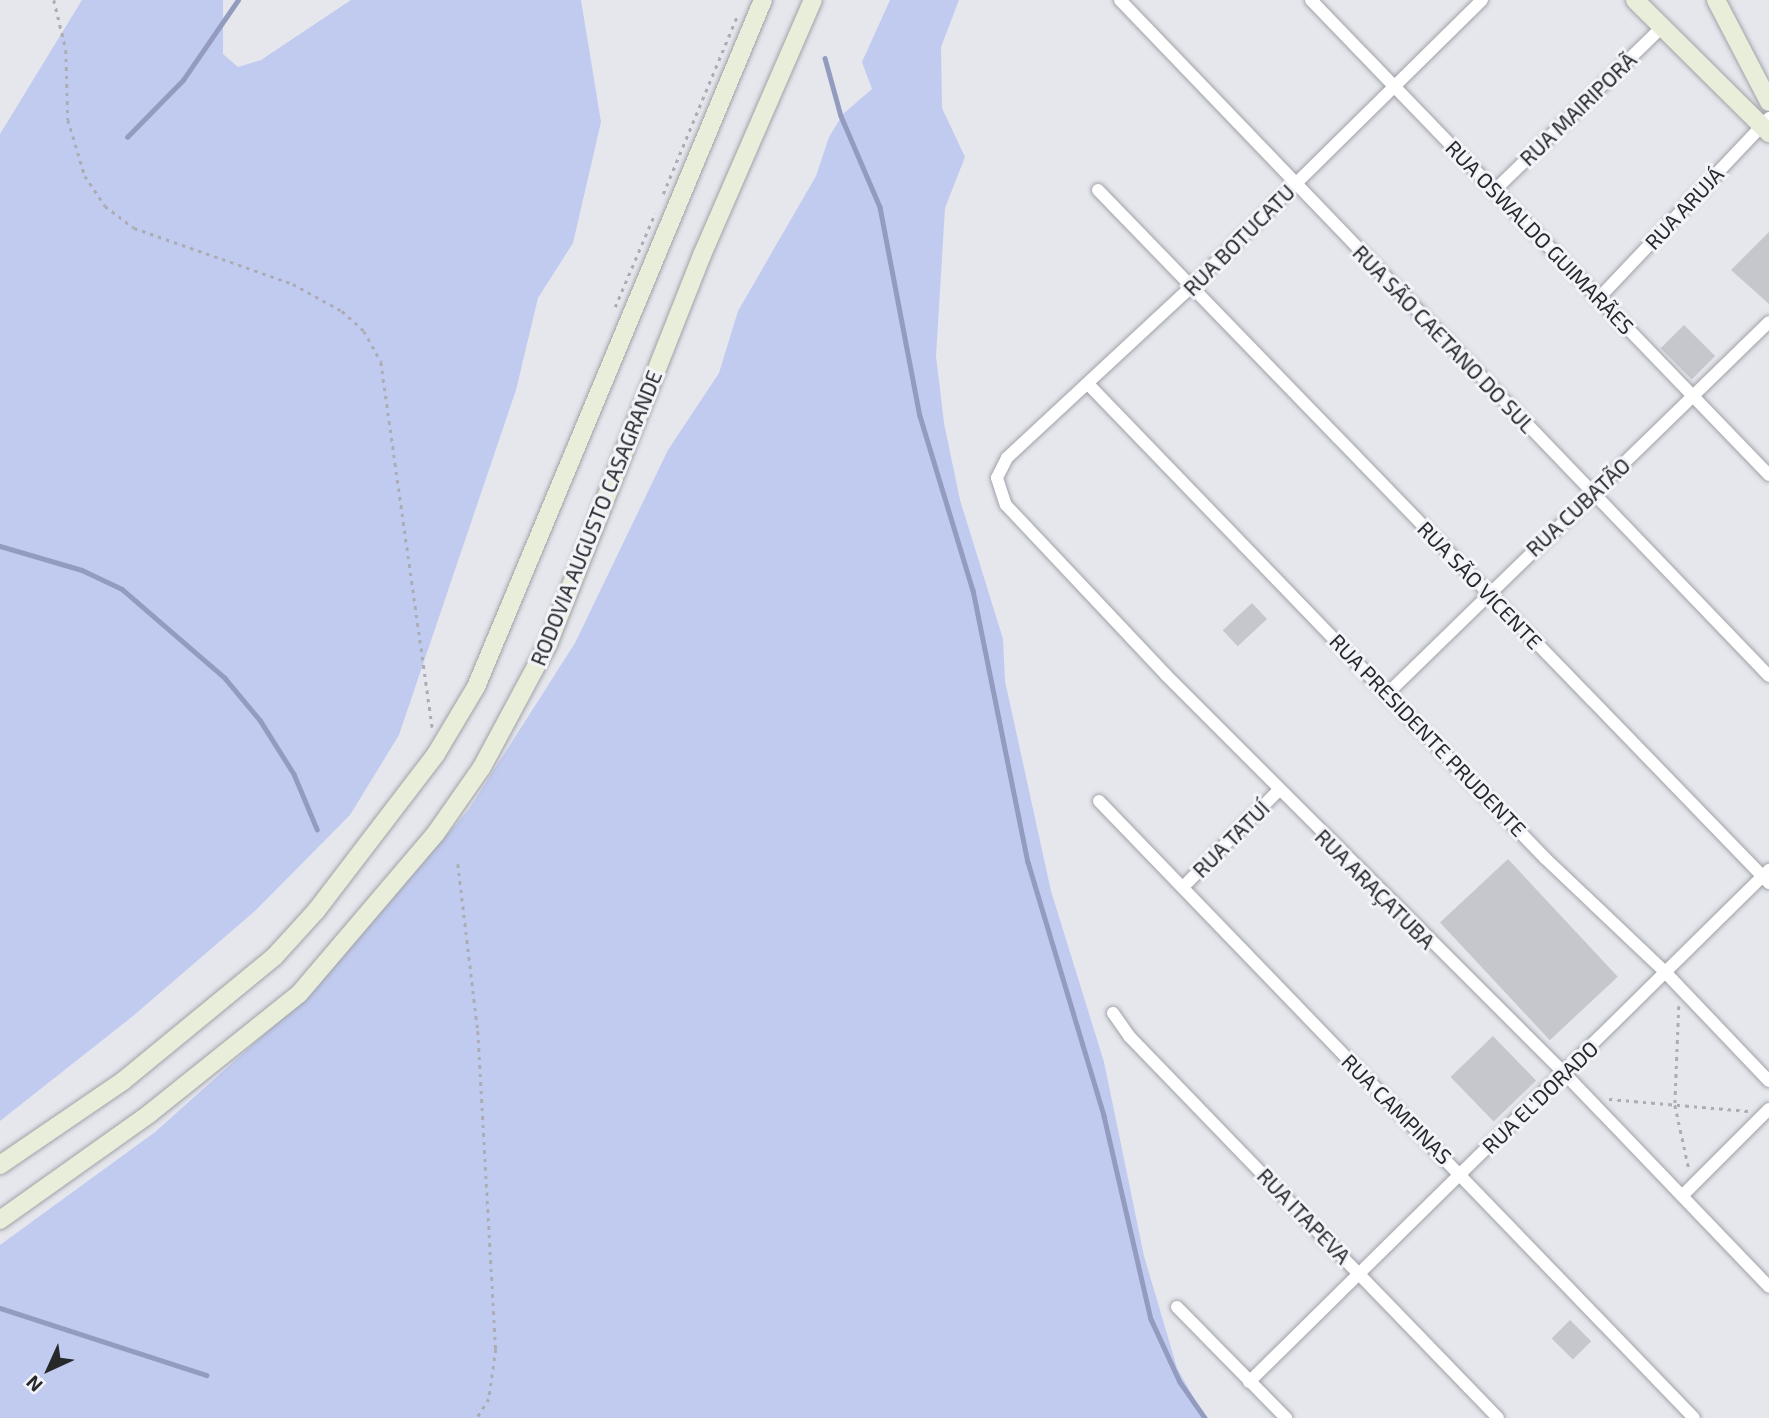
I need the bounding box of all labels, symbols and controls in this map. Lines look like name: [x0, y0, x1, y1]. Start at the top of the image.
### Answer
street label: RUA MAIRIPORÃ: [1514, 47, 1642, 171]
street label: RUA OSWALDO GUIMARÃES: [1441, 135, 1639, 339]
street label: RUA ARUJÁ: [1639, 161, 1729, 255]
street label: RUA BOTUCATU: [1178, 179, 1300, 301]
street label: RUA SÃO CAETANO DO SUL: [1348, 240, 1540, 438]
street label: RODOVIA AUGUSTO CASAGRANDE: [525, 366, 667, 670]
street label: RUA CUBATÃO: [1521, 452, 1635, 562]
street label: RUA SÃO VICENTE: [1412, 516, 1548, 654]
street label: RUA PRESIDENTE PRUDENTE: [1324, 628, 1532, 842]
street label: RUA TATUÍ: [1187, 795, 1275, 883]
street label: RUA ARAÇATUBA: [1310, 824, 1440, 954]
street label: RUA EL'DORADO: [1477, 1035, 1603, 1159]
street label: RUA CAMPINAS: [1337, 1049, 1457, 1169]
street label: RUA ITAPEVA: [1252, 1163, 1356, 1269]
north arrow: [14, 1334, 84, 1404]
text: N: [21, 1371, 47, 1397]

